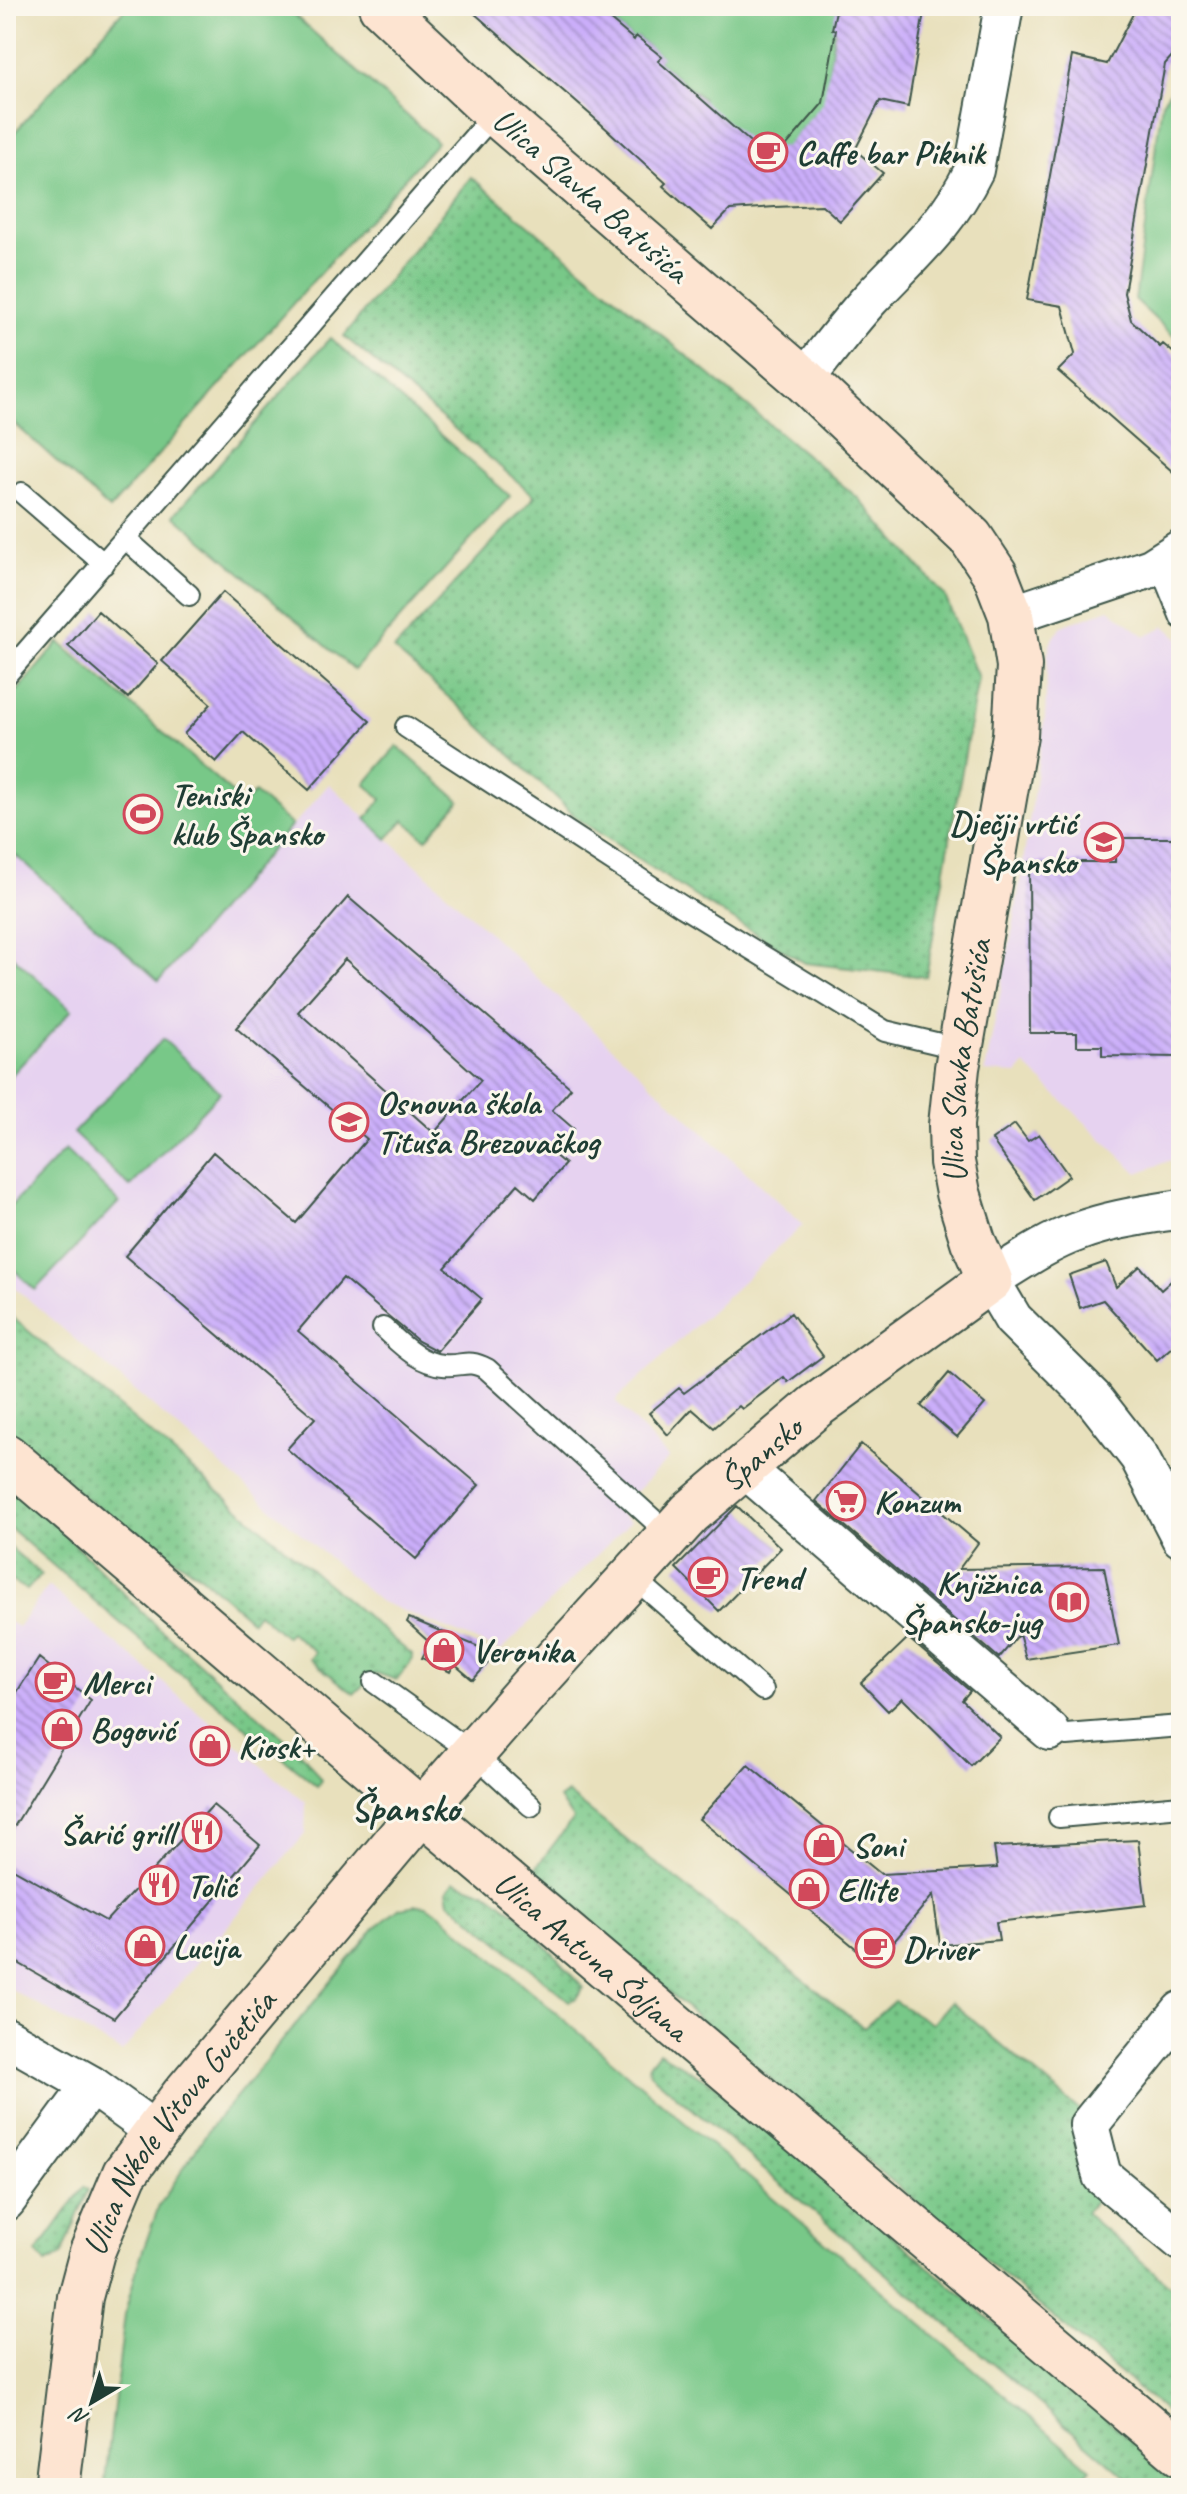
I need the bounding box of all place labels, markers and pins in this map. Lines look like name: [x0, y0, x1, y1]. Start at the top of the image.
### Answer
cafe icon: Caffe bar Piknik: [747, 131, 789, 173]
place label: Caffe bar Piknik: [796, 131, 988, 174]
place label: Teniski klub Špansko: [171, 773, 326, 855]
sports icon: Teniski klub Špansko: [122, 793, 164, 835]
place label: Dječji vrtić Špansko: [950, 801, 1081, 883]
school or university icon: Dječji vrtić Špansko: [1083, 821, 1125, 863]
place label: Osnovna škola Tituša Brezovačkog: [377, 1081, 602, 1163]
school or university icon: Osnovna škola Tituša Brezovačkog: [328, 1101, 370, 1143]
supermarket icon: Konzum: [825, 1480, 867, 1522]
place label: Konzum: [874, 1480, 962, 1523]
cafe icon: Trend: [687, 1556, 729, 1598]
place label: Trend: [736, 1556, 807, 1599]
place label: Knjižnica Špansko-jug: [901, 1561, 1045, 1643]
library icon: Knjižnica Špansko-jug: [1048, 1581, 1090, 1623]
shop icon: Veronika: [423, 1629, 465, 1671]
place label: Veronika: [472, 1629, 577, 1672]
cafe icon: Merci: [34, 1661, 76, 1703]
place label: Merci: [83, 1661, 155, 1704]
shop icon: Bogović: [41, 1708, 83, 1750]
place label: Bogović: [90, 1708, 180, 1751]
shop icon: Kiosk+: [189, 1725, 231, 1767]
place label: Kiosk+: [238, 1725, 316, 1768]
place label: Šarić grill: [60, 1811, 181, 1854]
restaurant icon: Šarić grill: [181, 1811, 223, 1853]
shop icon: Soni: [803, 1824, 845, 1866]
place label: Soni: [852, 1824, 907, 1867]
restaurant icon: Tolić: [138, 1864, 180, 1906]
place label: Tolić: [187, 1864, 242, 1907]
shop icon: Ellite: [788, 1868, 830, 1910]
place label: Ellite: [837, 1868, 899, 1911]
shop icon: Lucija: [124, 1925, 166, 1967]
place label: Lucija: [173, 1925, 242, 1968]
cafe icon: Driver: [854, 1927, 896, 1969]
place label: Driver: [903, 1927, 981, 1970]

